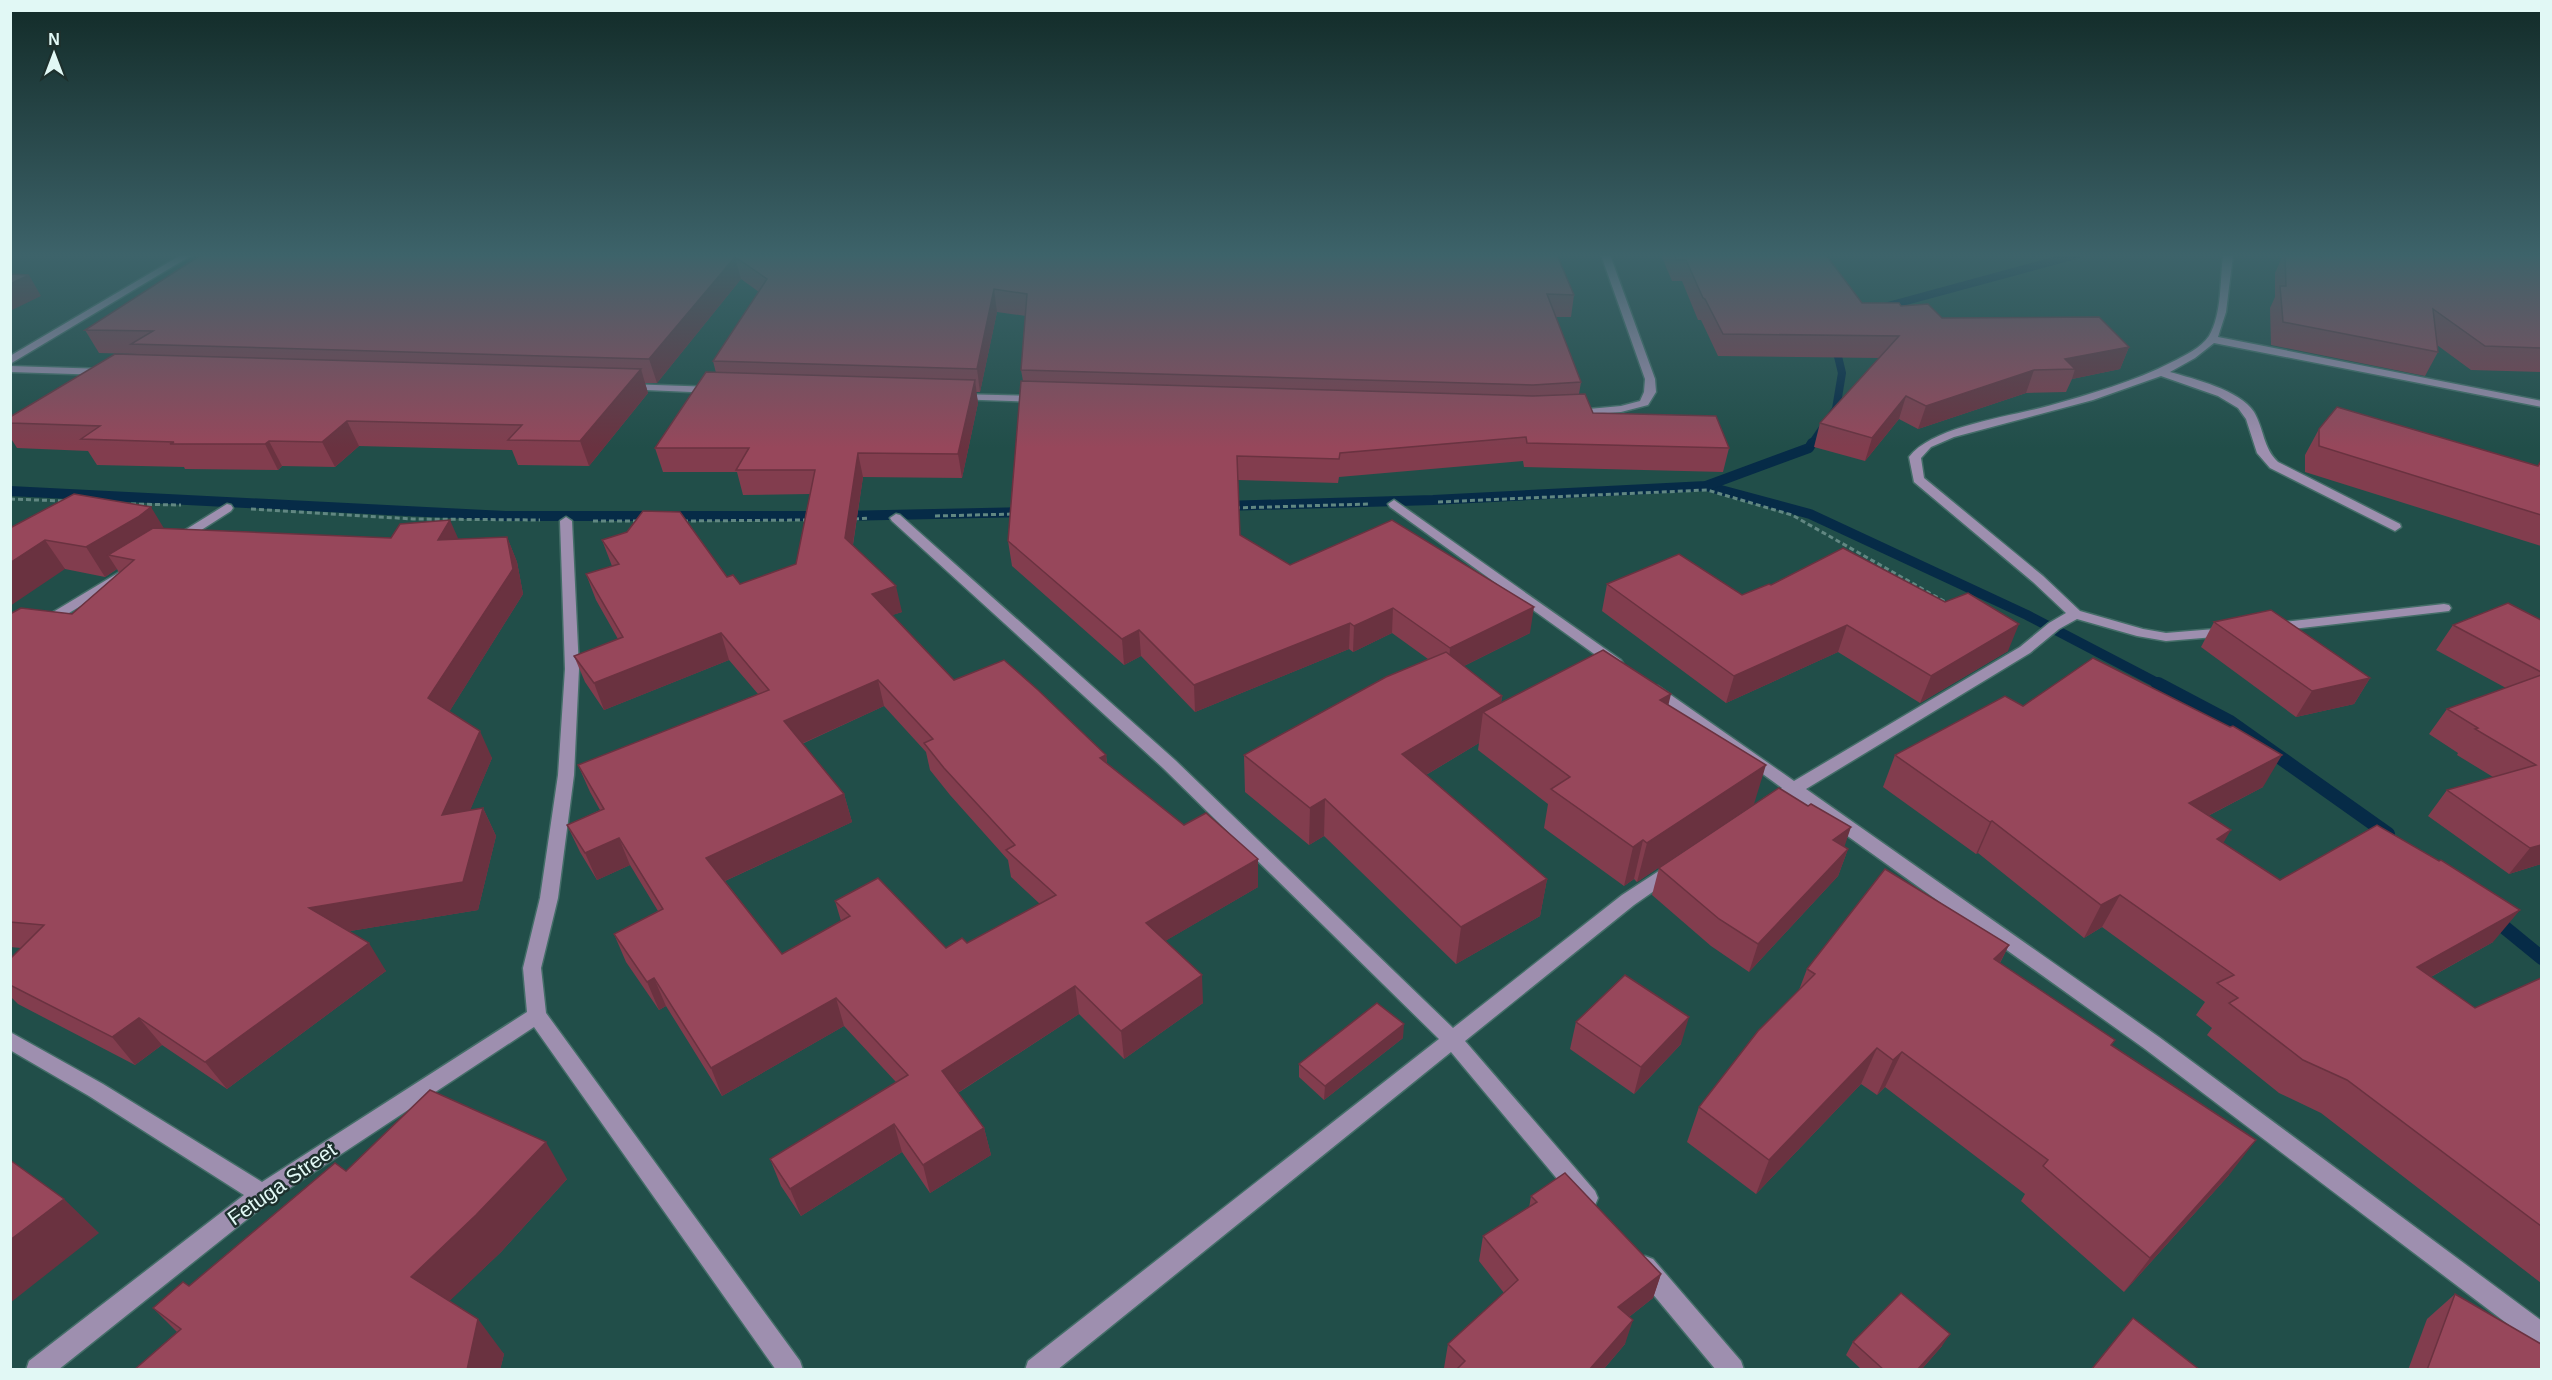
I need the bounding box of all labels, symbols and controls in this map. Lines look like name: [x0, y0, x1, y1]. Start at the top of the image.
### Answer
north arrow: [24, 24, 84, 84]
text: N: [48, 31, 60, 48]
street label: Fetuga Street: [223, 1138, 341, 1230]

